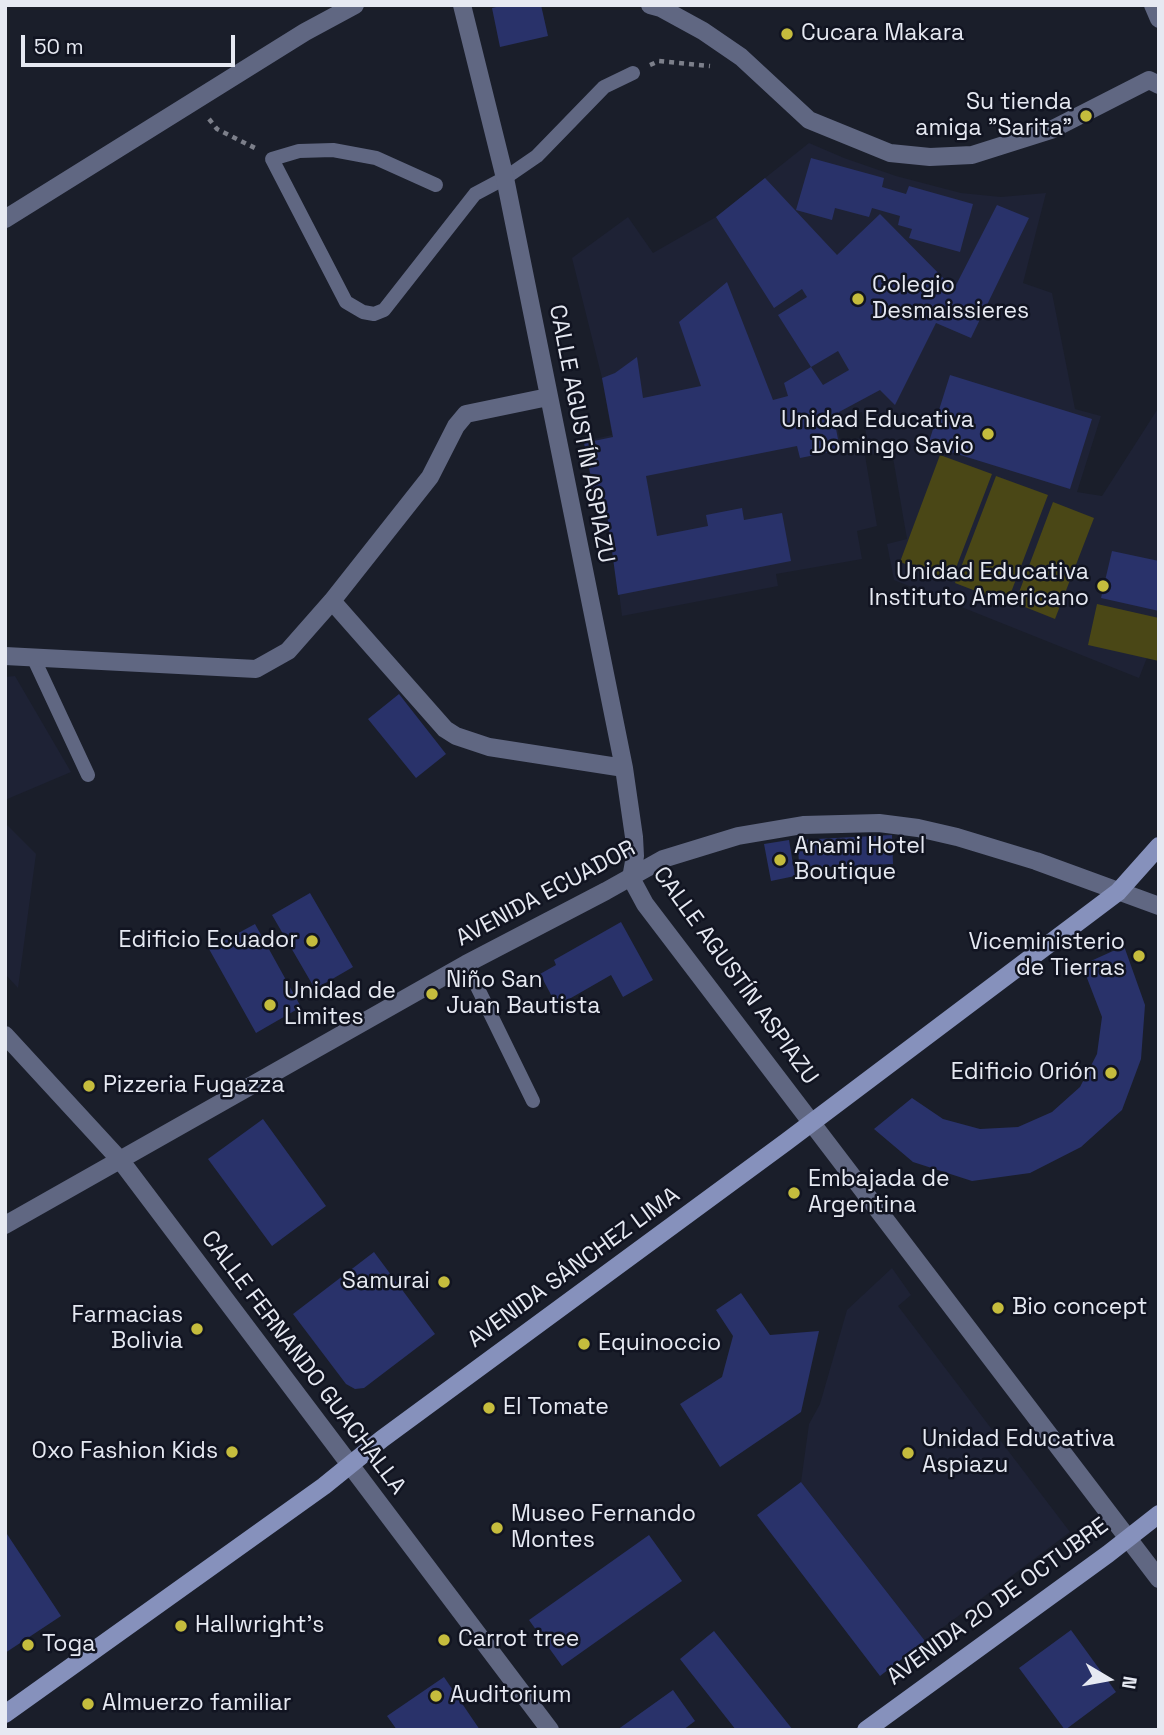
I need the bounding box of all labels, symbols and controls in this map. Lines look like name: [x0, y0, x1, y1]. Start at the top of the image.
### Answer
place label: Cucara Makara: [801, 20, 964, 48]
scale bar: [24, 21, 238, 65]
marker: Cucara Makara: [779, 26, 795, 42]
text: 50 m: [34, 33, 84, 60]
place label: Su tienda amiga "Sarita": [915, 89, 1072, 143]
marker: Su tienda amiga "Sarita": [1078, 108, 1094, 124]
place label: Colegio Desmaissieres: [872, 272, 1029, 326]
marker: Colegio Desmaissieres: [850, 291, 866, 307]
street label: CALLE AGUSTÍN ASPIAZU: [542, 302, 620, 566]
place label: Unidad Educativa Domingo Savio: [781, 407, 974, 461]
marker: Unidad Educativa Domingo Savio: [980, 426, 996, 442]
place label: Unidad Educativa Instituto Americano: [869, 559, 1089, 613]
marker: Unidad Educativa Instituto Americano: [1095, 578, 1111, 594]
place label: Anami Hotel Boutique: [794, 833, 925, 887]
street label: AVENIDA ECUADOR: [452, 835, 640, 953]
marker: Anami Hotel Boutique: [772, 852, 788, 868]
street label: CALLE AGUSTÍN ASPIAZU: [647, 862, 823, 1090]
place label: Edificio Ecuador: [118, 927, 298, 955]
place label: Viceministerio de Tierras: [968, 929, 1125, 983]
marker: Edificio Ecuador: [304, 933, 320, 949]
marker: Viceministerio de Tierras: [1131, 948, 1147, 964]
place label: Niño San Juan Bautista: [446, 967, 600, 1021]
place label: Unidad de Lìmites: [284, 978, 396, 1032]
marker: Niño San Juan Bautista: [424, 986, 440, 1002]
marker: Unidad de Lìmites: [262, 997, 278, 1013]
place label: Edificio Orión: [951, 1059, 1097, 1087]
marker: Edificio Orión: [1103, 1065, 1119, 1081]
place label: Pizzeria Fugazza: [103, 1072, 285, 1100]
marker: Pizzeria Fugazza: [81, 1078, 97, 1094]
place label: Embajada de Argentina: [808, 1166, 950, 1220]
street label: AVENIDA SÁNCHEZ LIMA: [463, 1182, 685, 1354]
marker: Embajada de Argentina: [786, 1185, 802, 1201]
street label: CALLE FERNANDO GUACHALLA: [195, 1226, 411, 1500]
place label: Samurai: [342, 1268, 430, 1296]
marker: Samurai: [436, 1274, 452, 1290]
place label: Bio concept: [1012, 1294, 1147, 1322]
marker: Bio concept: [990, 1300, 1006, 1316]
place label: Farmacias Bolivia: [72, 1302, 183, 1356]
marker: Farmacias Bolivia: [189, 1321, 205, 1337]
place label: Equinoccio: [598, 1330, 721, 1358]
marker: Equinoccio: [576, 1336, 592, 1352]
place label: El Tomate: [503, 1394, 609, 1422]
marker: El Tomate: [481, 1400, 497, 1416]
place label: Unidad Educativa Aspiazu: [922, 1426, 1115, 1480]
place label: Oxo Fashion Kids: [32, 1438, 218, 1466]
marker: Oxo Fashion Kids: [224, 1444, 240, 1460]
marker: Unidad Educativa Aspiazu: [900, 1445, 916, 1461]
place label: Museo Fernando Montes: [511, 1501, 696, 1555]
street label: AVENIDA 20 DE OCTUBRE: [882, 1512, 1114, 1692]
marker: Museo Fernando Montes: [489, 1520, 505, 1536]
place label: Hallwright's: [195, 1612, 324, 1640]
marker: Hallwright's: [173, 1618, 189, 1634]
place label: Carrot tree: [458, 1626, 579, 1654]
place label: Toga: [42, 1631, 95, 1659]
marker: Carrot tree: [436, 1632, 452, 1648]
marker: Toga: [20, 1637, 36, 1653]
north arrow: [1073, 1644, 1143, 1714]
text: N: [1116, 1674, 1143, 1691]
place label: Auditorium: [450, 1682, 572, 1710]
marker: Auditorium: [428, 1688, 444, 1704]
place label: Almuerzo familiar: [102, 1690, 292, 1718]
marker: Almuerzo familiar: [80, 1696, 96, 1712]

